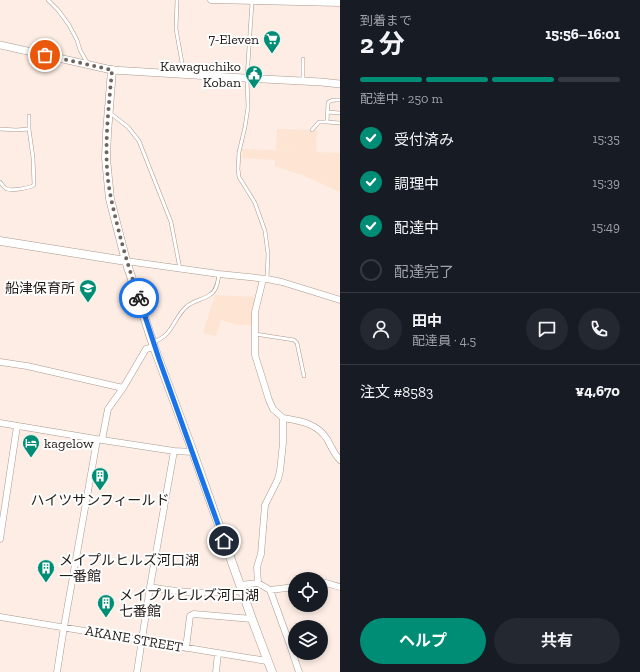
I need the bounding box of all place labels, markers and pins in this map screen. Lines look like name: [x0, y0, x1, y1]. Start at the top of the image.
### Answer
supermarket icon: 7-Eleven: [262, 29, 282, 54]
place label: 7-Eleven: [208, 31, 259, 48]
pin: [28, 38, 62, 72]
place label: Kawaguchiko Koban: [160, 58, 241, 91]
public building icon: Kawaguchiko Koban: [244, 64, 264, 89]
school or university icon: 船津保育所: [78, 278, 98, 303]
place label: 船津保育所: [5, 280, 75, 297]
hotel icon: kagelow: [21, 433, 41, 458]
place label: kagelow: [44, 435, 94, 452]
building icon: ハイツサンフィールド: [90, 466, 110, 491]
place label: ハイツサンフィールド: [30, 492, 170, 509]
pin: [207, 524, 241, 558]
place label: メイプルヒルズ河口湖 一番館: [59, 552, 199, 585]
building icon: メイプルヒルズ河口湖 一番館: [36, 558, 56, 583]
place label: メイプルヒルズ河口湖 七番館: [119, 587, 259, 620]
building icon: メイプルヒルズ河口湖 七番館: [96, 593, 116, 618]

